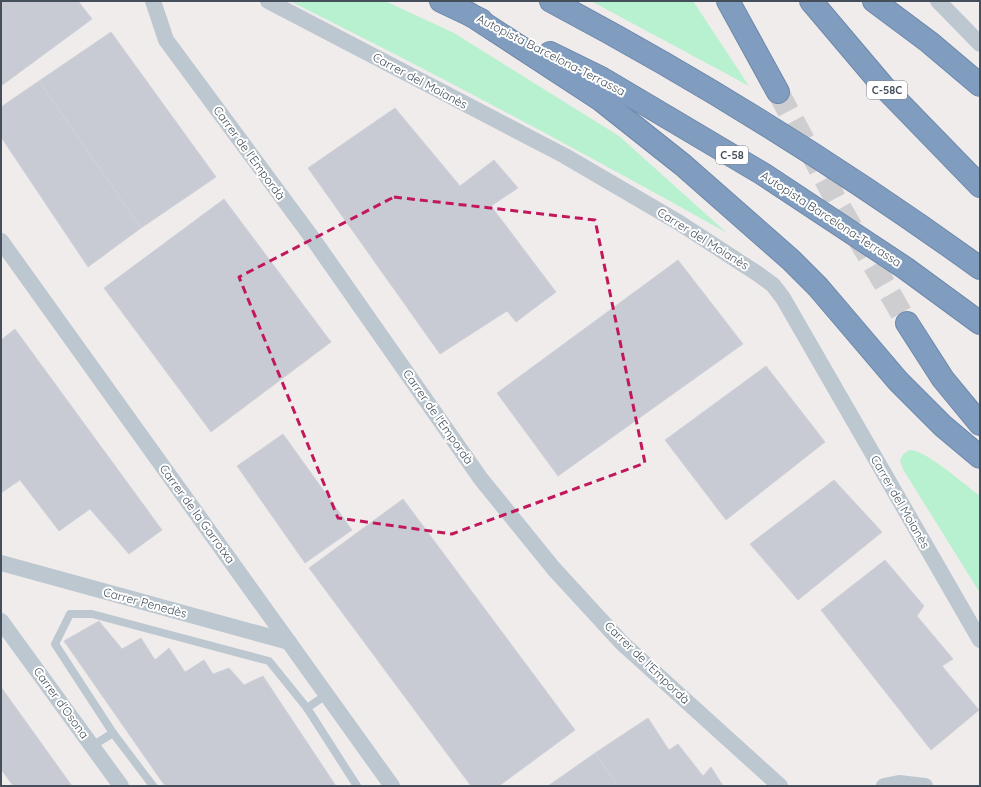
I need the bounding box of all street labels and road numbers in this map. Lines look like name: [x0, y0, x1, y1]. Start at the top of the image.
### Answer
street label: Autopista Barcelona-Terrassa: [474, 11, 628, 99]
street label: Carrer del Moianès: [370, 49, 471, 112]
road number: C-58C: [867, 81, 907, 99]
street label: Carrer de l'Empordà: [210, 103, 288, 203]
road number: C-58: [716, 146, 748, 164]
street label: Autopista Barcelona-Terrassa: [758, 167, 904, 270]
street label: Carrer del Moianès: [655, 204, 752, 273]
street label: Carrer de l'Empordà: [400, 366, 477, 467]
street label: Carrer del Moianès: [868, 452, 933, 551]
street label: Carrer de la Garrotxa: [156, 461, 238, 566]
street label: Carrer Penedès: [102, 584, 189, 621]
street label: Carrer de l'Empordà: [602, 618, 693, 707]
street label: Carrer d'Osona: [30, 664, 92, 741]

